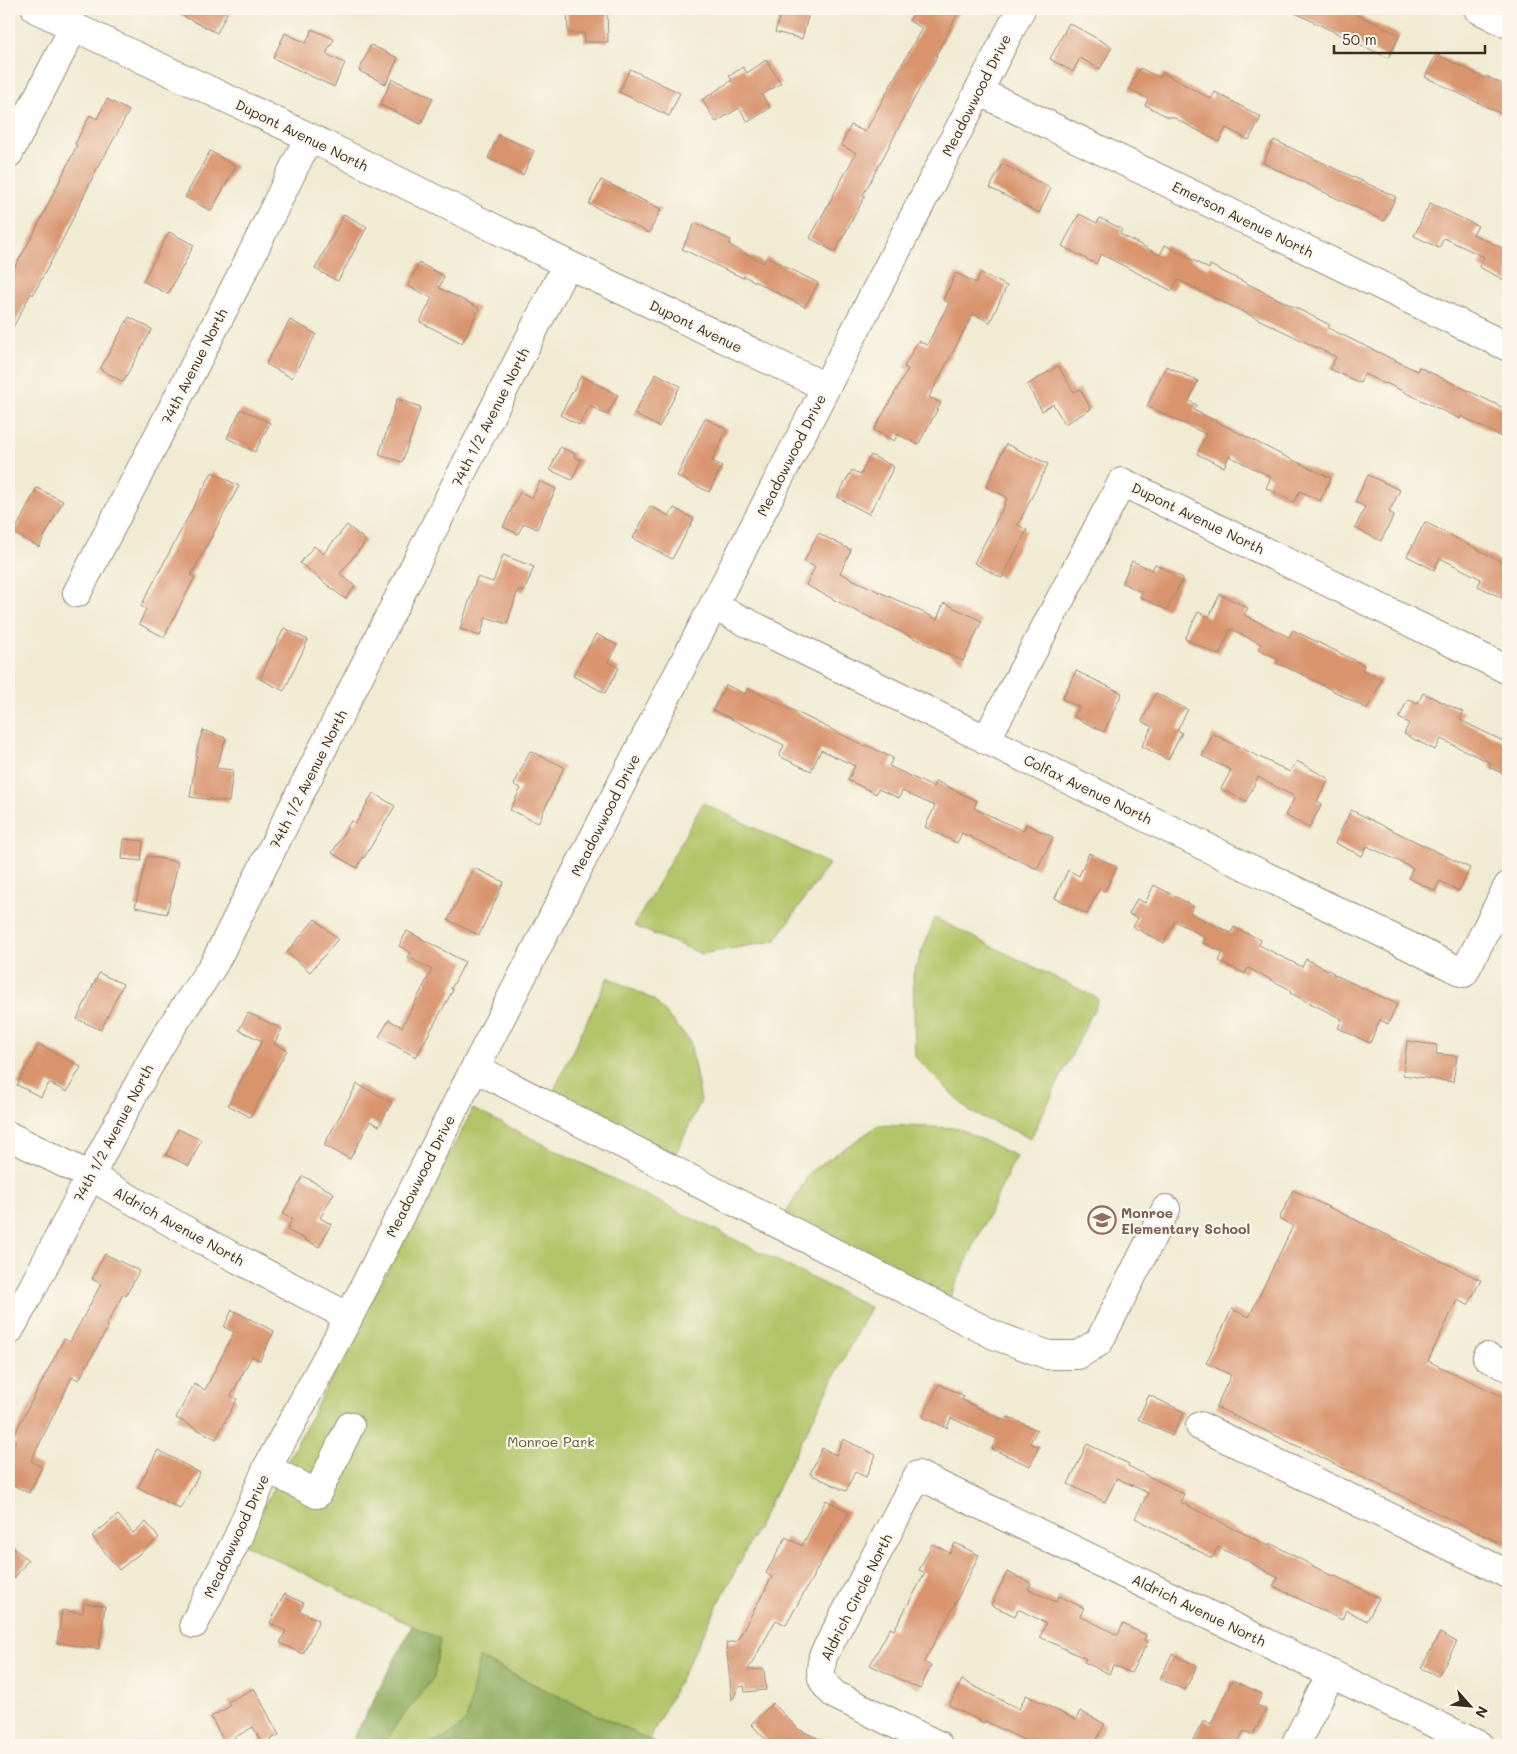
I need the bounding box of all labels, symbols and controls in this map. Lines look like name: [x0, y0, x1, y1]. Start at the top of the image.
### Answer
scale bar: [1334, 22, 1486, 54]
text: 50 m: [1342, 29, 1377, 49]
street label: Meadowwood Drive: [937, 31, 1015, 159]
street label: Dupont Avenue North: [233, 95, 372, 175]
street label: Emerson Avenue North: [1169, 177, 1317, 262]
street label: Dupont Avenue: [646, 295, 746, 357]
street label: 74th Avenue North: [157, 305, 231, 427]
street label: 74th 1/2 Avenue North: [447, 344, 533, 490]
street label: Meadowwood Drive: [752, 391, 830, 519]
street label: Dupont Avenue North: [1129, 478, 1268, 558]
street label: 74th 1/2 Avenue North: [265, 706, 351, 852]
street label: Colfax Avenue North: [1021, 750, 1155, 828]
street label: Meadowwood Drive: [566, 751, 644, 879]
street label: 74th 1/2 Avenue North: [69, 1061, 157, 1205]
street label: Meadowwood Drive: [381, 1112, 459, 1240]
street label: Aldrich Avenue North: [110, 1182, 248, 1270]
place label: Monroe Elementary School: [1121, 1203, 1250, 1238]
school or university icon: Monroe Elementary School: [1087, 1205, 1117, 1235]
park label: Monroe Park: [507, 1432, 595, 1451]
street label: Meadowwood Drive: [199, 1471, 273, 1601]
street label: Aldrich Circle North: [816, 1530, 896, 1664]
street label: Aldrich Avenue North: [1129, 1569, 1269, 1651]
north arrow: [1444, 1682, 1494, 1732]
text: N: [1471, 1703, 1493, 1721]

